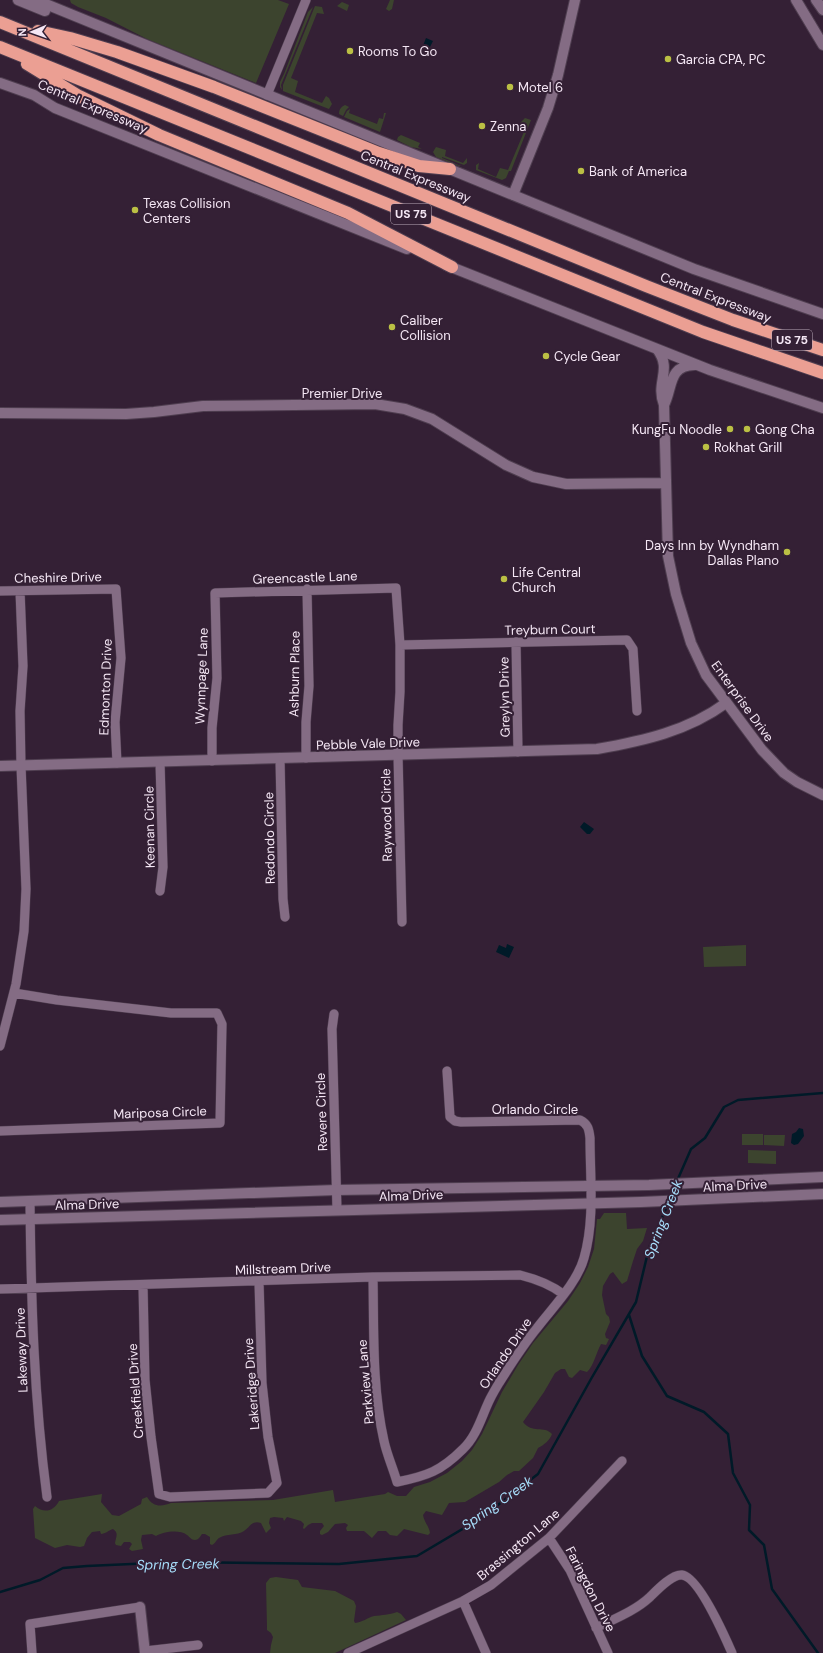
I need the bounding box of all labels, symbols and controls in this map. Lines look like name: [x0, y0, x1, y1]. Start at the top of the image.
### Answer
north arrow: [12, 12, 52, 52]
text: N: [15, 28, 29, 37]
place label: Rooms To Go: [358, 43, 437, 60]
marker: Rooms To Go: [345, 46, 355, 56]
place label: Garcia CPA, PC: [676, 51, 766, 68]
marker: Garcia CPA, PC: [663, 54, 673, 64]
street label: Central Expressway: [35, 76, 150, 137]
place label: Motel 6: [518, 79, 563, 96]
marker: Motel 6: [505, 82, 515, 92]
place label: Zenna: [490, 118, 526, 135]
marker: Zenna: [477, 121, 487, 131]
street label: Central Expressway: [358, 146, 474, 206]
place label: Bank of America: [589, 163, 687, 180]
marker: Bank of America: [576, 166, 586, 176]
place label: Texas Collision Centers: [143, 195, 230, 227]
road number: US 75: [391, 204, 431, 224]
marker: Texas Collision Centers: [130, 205, 140, 215]
street label: Central Expressway: [658, 268, 774, 327]
place label: Caliber Collision: [400, 312, 451, 344]
marker: Caliber Collision: [387, 322, 397, 332]
road number: US 75: [772, 330, 812, 350]
place label: Cycle Gear: [554, 348, 620, 365]
marker: Cycle Gear: [541, 351, 551, 361]
street label: Premier Drive: [302, 385, 382, 402]
place label: KungFu Noodle: [632, 421, 722, 438]
place label: Gong Cha: [755, 421, 815, 438]
marker: KungFu Noodle: [725, 424, 735, 434]
marker: Gong Cha: [742, 424, 752, 434]
place label: Rokhat Grill: [714, 439, 782, 456]
marker: Rokhat Grill: [701, 442, 711, 452]
place label: Days Inn by Wyndham Dallas Plano: [645, 537, 779, 569]
marker: Days Inn by Wyndham Dallas Plano: [782, 547, 792, 557]
place label: Life Central Church: [512, 564, 581, 596]
street label: Greencastle Lane: [252, 567, 358, 588]
street label: Cheshire Drive: [14, 568, 102, 587]
marker: Life Central Church: [499, 574, 509, 584]
street label: Treyburn Court: [504, 620, 596, 639]
street label: Wynnpage Lane: [191, 627, 212, 725]
street label: Ashburn Place: [285, 631, 304, 717]
street label: Edmonton Drive: [95, 638, 116, 736]
street label: Greylyn Drive: [495, 657, 514, 737]
street label: Enterprise Drive: [707, 657, 778, 745]
street label: Pebble Vale Drive: [316, 733, 420, 754]
street label: Raywood Circle: [377, 768, 396, 862]
street label: Keenan Circle: [140, 786, 159, 868]
street label: Redondo Circle: [260, 792, 279, 884]
street label: Revere Circle: [312, 1072, 331, 1152]
street label: Orlando Circle: [492, 1101, 578, 1118]
street label: Mariposa Circle: [113, 1102, 207, 1123]
street label: Alma Drive: [702, 1175, 768, 1196]
water label: Spring Creek: [640, 1176, 687, 1261]
street label: Alma Drive: [379, 1186, 444, 1205]
street label: Alma Drive: [55, 1195, 120, 1214]
street label: Millstream Drive: [235, 1258, 331, 1279]
street label: Lakeway Drive: [12, 1307, 31, 1393]
street label: Orlando Drive: [475, 1314, 536, 1392]
street label: Lakeridge Drive: [240, 1337, 263, 1430]
street label: Parkview Lane: [353, 1339, 378, 1425]
street label: Creekfield Drive: [124, 1343, 147, 1439]
water label: Spring Creek: [458, 1471, 537, 1534]
street label: Brassington Lane: [473, 1505, 563, 1584]
street label: Faringdon Drive: [562, 1544, 619, 1635]
water label: Spring Creek: [136, 1554, 221, 1574]

